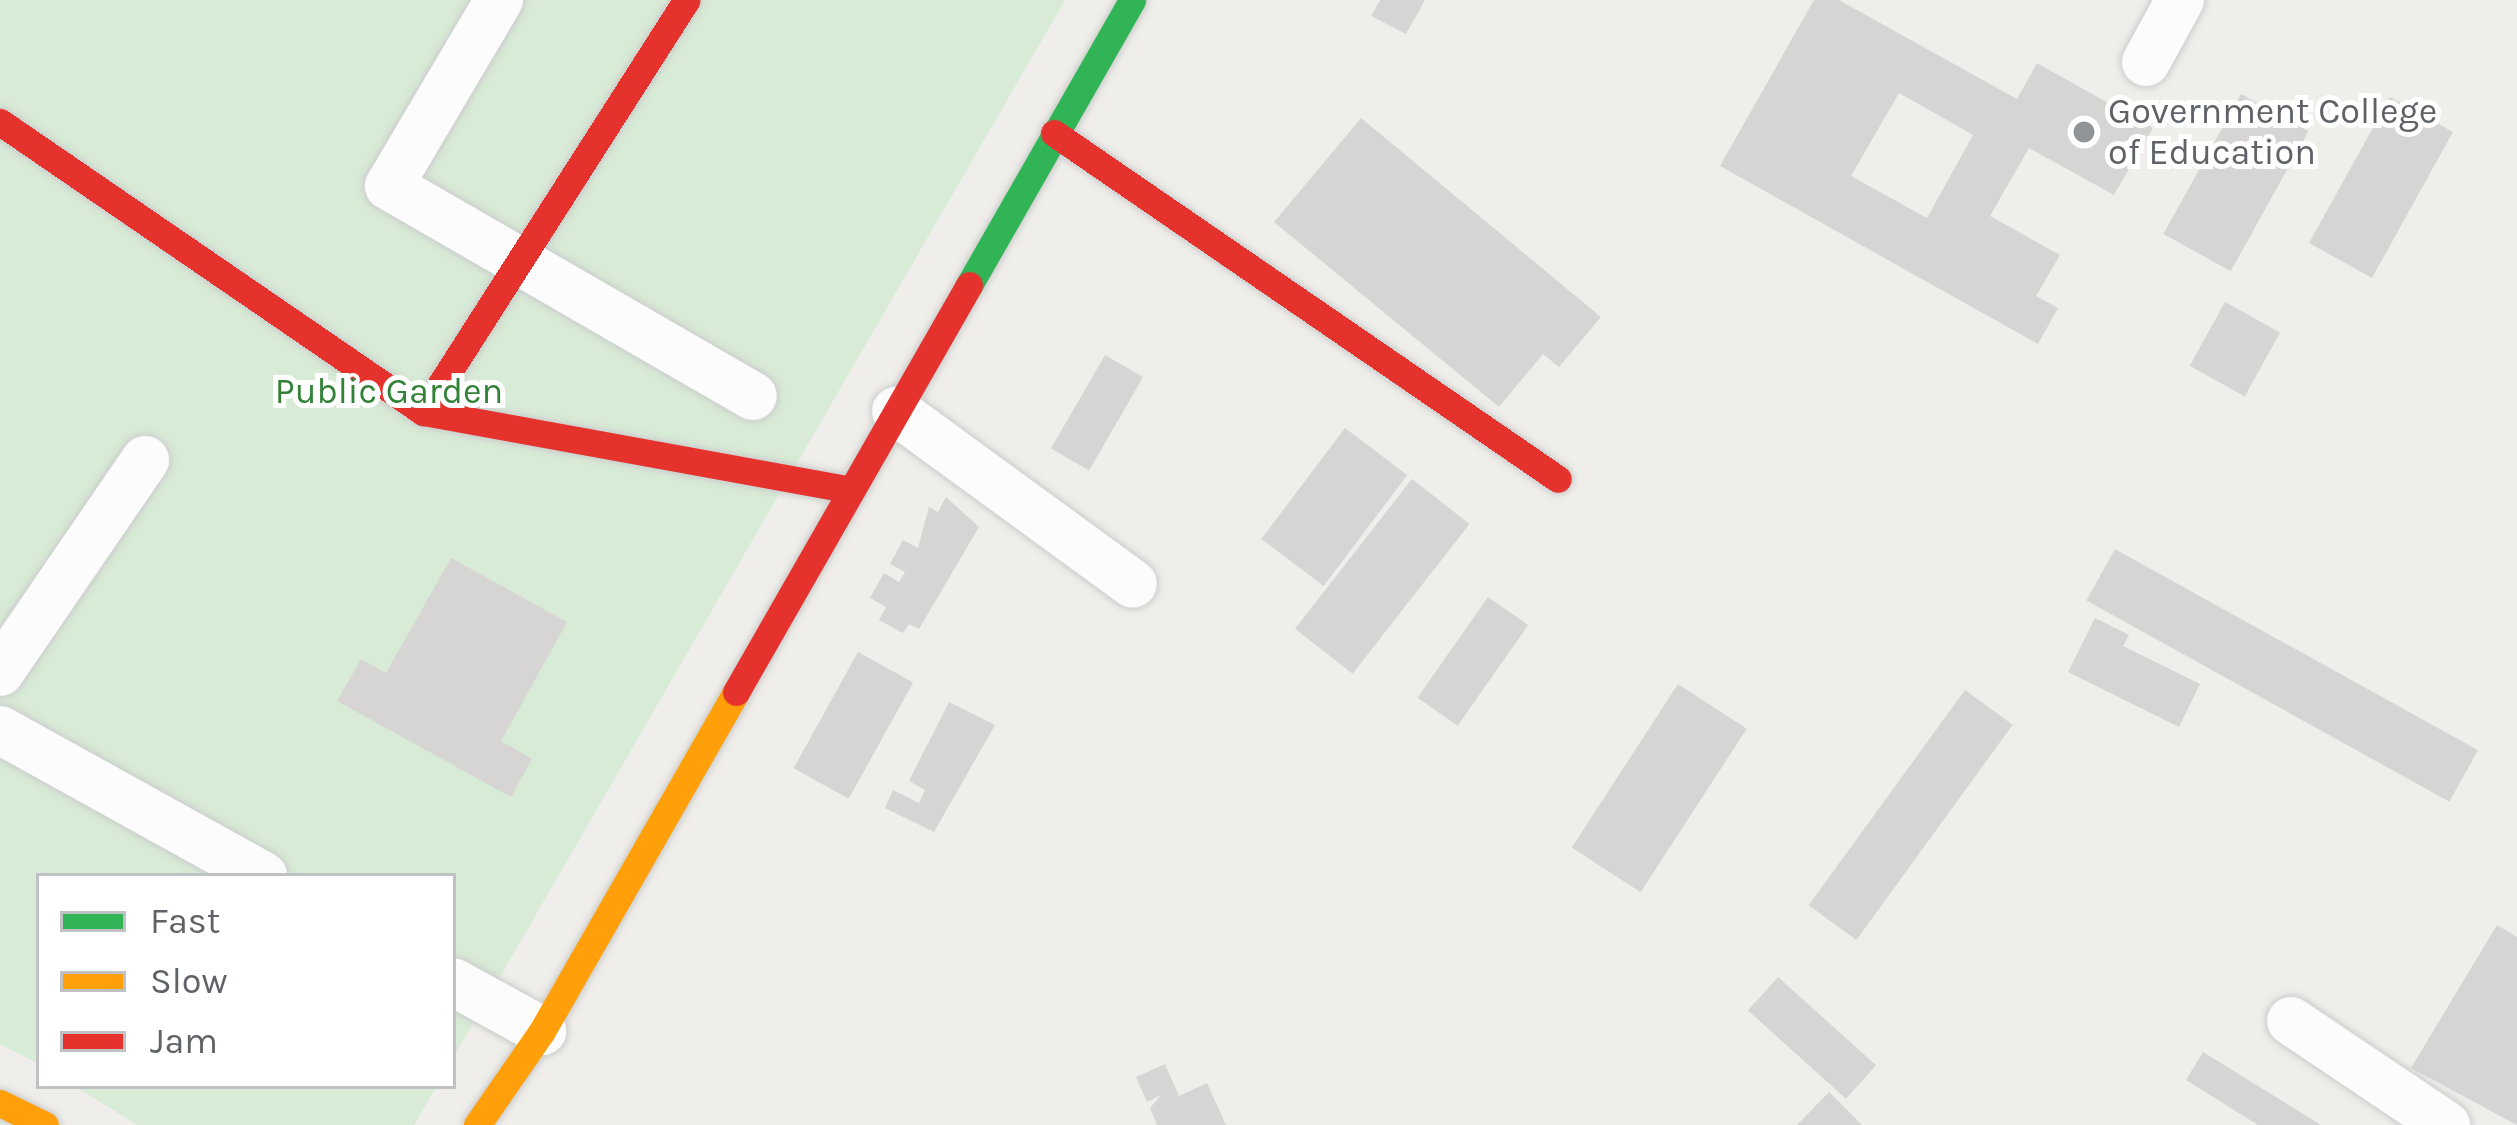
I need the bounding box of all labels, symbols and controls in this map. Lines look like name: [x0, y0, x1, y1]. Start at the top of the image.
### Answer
place label: Government College of Education: [2108, 89, 2437, 174]
marker: Government College of Education: [2071, 119, 2097, 145]
park label: Public Garden: [275, 370, 503, 414]
legend: [36, 873, 456, 1089]
text: Fast: [150, 900, 220, 942]
text: Slow: [150, 960, 228, 1002]
text: Jam: [150, 1020, 218, 1062]

